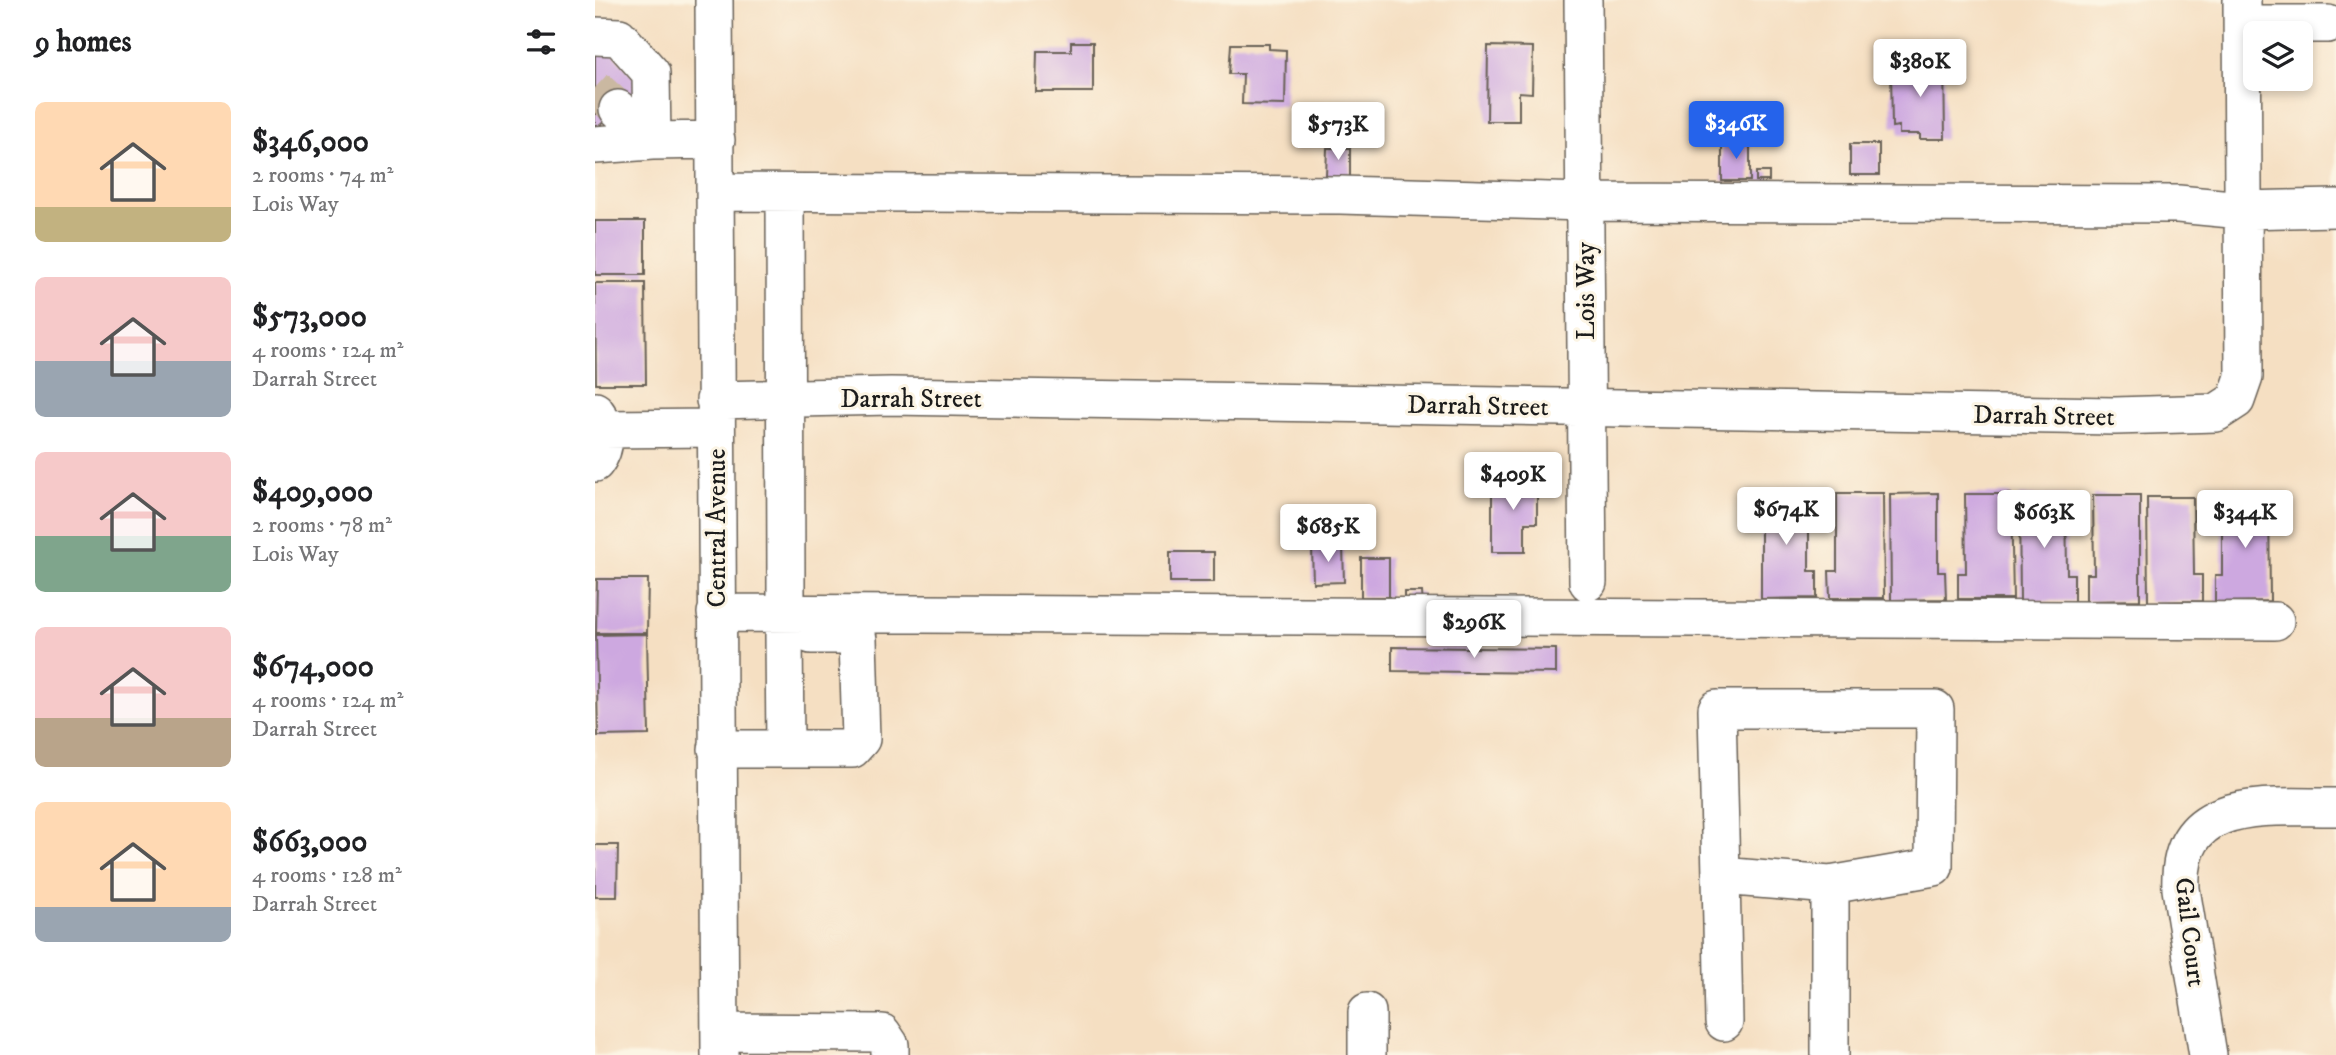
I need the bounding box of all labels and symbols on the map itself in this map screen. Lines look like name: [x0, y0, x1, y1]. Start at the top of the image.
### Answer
pin: $380K: [1871, 40, 1969, 99]
pin: $573K: [1289, 102, 1387, 162]
pin: $346K: [1687, 102, 1785, 161]
street label: Lois Way: [1570, 241, 1603, 340]
street label: Darrah Street: [840, 383, 982, 416]
street label: Darrah Street: [1407, 389, 1549, 424]
street label: Darrah Street: [1973, 399, 2115, 434]
street label: Central Avenue: [701, 449, 734, 607]
pin: $409K: [1464, 452, 1562, 512]
pin: $674K: [1737, 488, 1835, 547]
pin: $663K: [1995, 490, 2093, 550]
pin: $344K: [2196, 490, 2294, 550]
pin: $685K: [1279, 504, 1377, 564]
pin: $296K: [1425, 600, 1523, 660]
street label: Gail Court: [2166, 876, 2213, 989]

